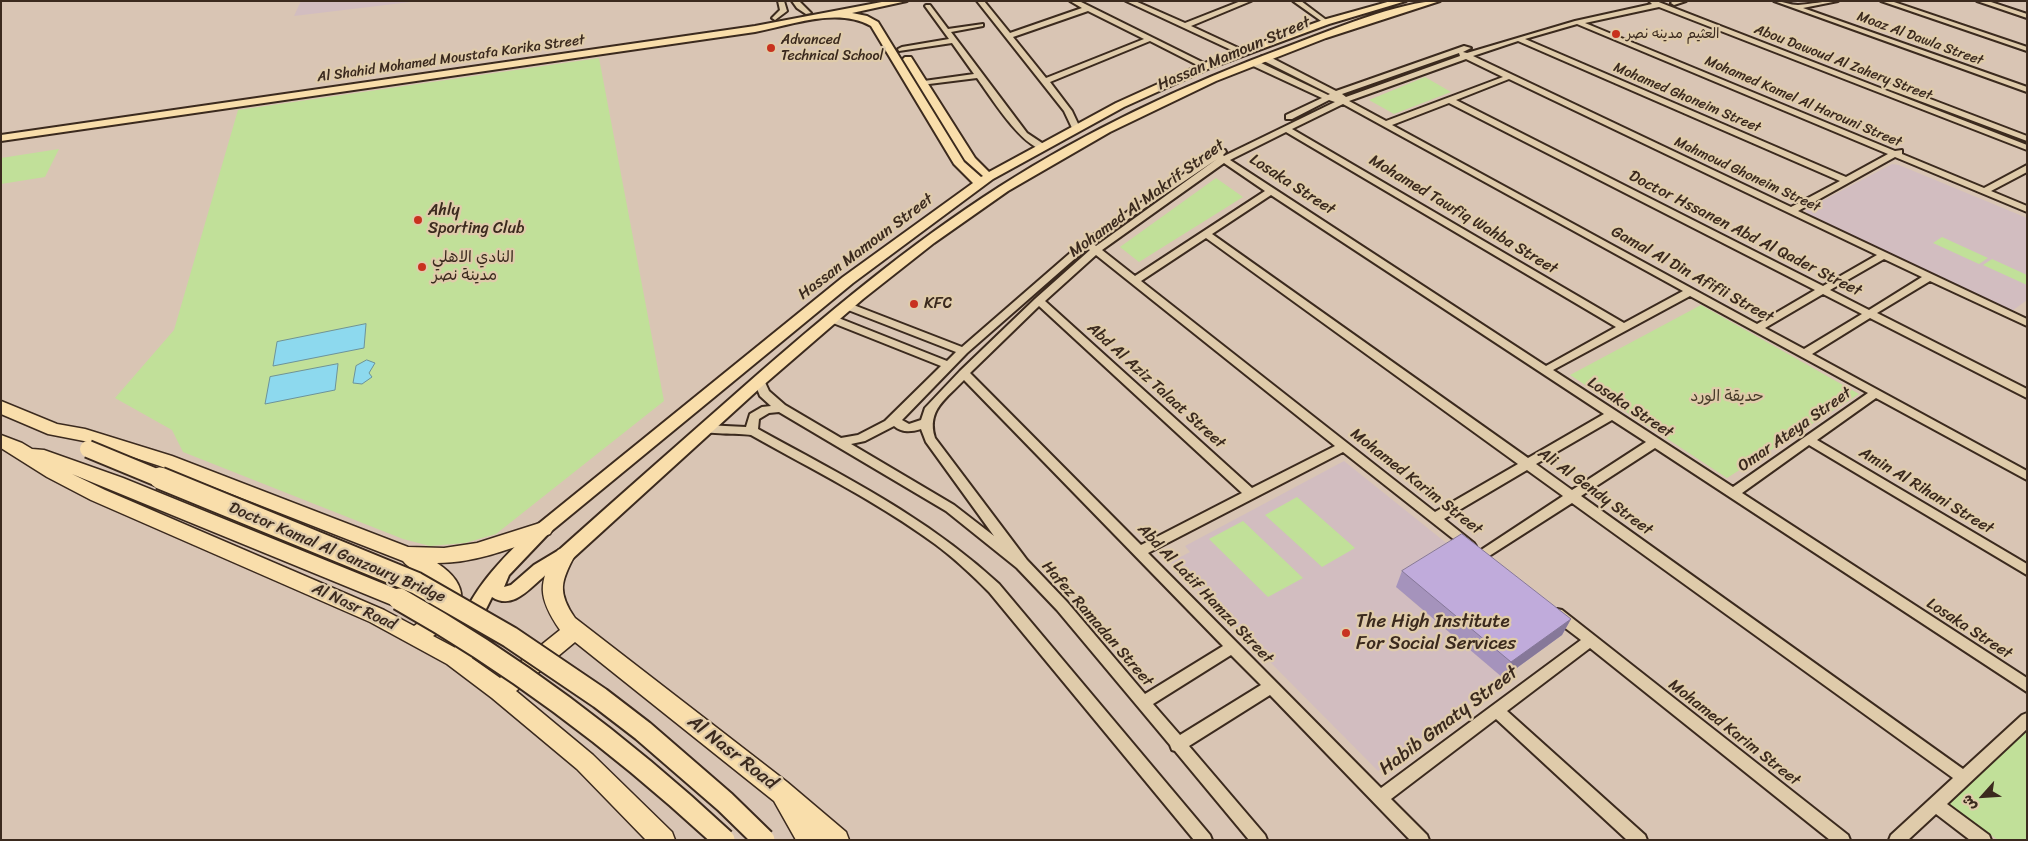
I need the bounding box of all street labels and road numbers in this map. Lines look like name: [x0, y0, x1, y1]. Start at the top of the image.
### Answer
street label: Moaz Al Dawla Street: [1855, 8, 1985, 70]
street label: Hassan Mamoun Street: [1155, 13, 1313, 95]
street label: Abou Dawoud Al Zahery Street: [1752, 21, 1934, 105]
street label: Al Shahid Mohamed Moustafa Karika Street: [316, 32, 586, 86]
street label: Mohamed Kamel Al Harouni Street: [1702, 53, 1904, 151]
street label: Mohamed Ghoneim Street: [1611, 59, 1763, 137]
street label: Mahmoud Ghoneim Street: [1671, 134, 1823, 216]
street label: Mohamed Al Makrif Street: [1065, 136, 1229, 262]
street label: Losaka Street: [1246, 150, 1338, 220]
street label: Mohamed Tawfiq Wahba Street: [1365, 151, 1561, 279]
street label: Doctor Hssanen Abd Al Qader Street: [1625, 167, 1865, 301]
street label: Hassan Mamoun Street: [795, 190, 937, 304]
street label: Gamal Al Din Afifii Street: [1608, 222, 1776, 328]
street label: Abd Al Aziz Talaat Street: [1083, 319, 1229, 453]
street label: Losaka Street: [1584, 373, 1676, 443]
street label: Omar Ateya Street: [1735, 384, 1855, 476]
street label: Mohamed Karim Street: [1346, 425, 1486, 539]
street label: Amin Al Rihani Street: [1855, 443, 1997, 539]
street label: Ali Al Gendy Street: [1534, 444, 1656, 540]
street label: Doctor Kamal Al Ganzoury Bridge: [226, 499, 448, 607]
street label: Abd Al Latif Hamza Street: [1133, 520, 1277, 668]
street label: Hafez Ramadan Street: [1037, 557, 1157, 691]
street label: Al Nasr Road: [309, 579, 399, 635]
street label: Losaka Street: [1923, 594, 2015, 664]
street label: Habib Gmaty Street: [1375, 661, 1523, 781]
street label: Mohamed Karim Street: [1664, 676, 1804, 790]
street label: Al Nasr Road: [683, 711, 781, 795]

